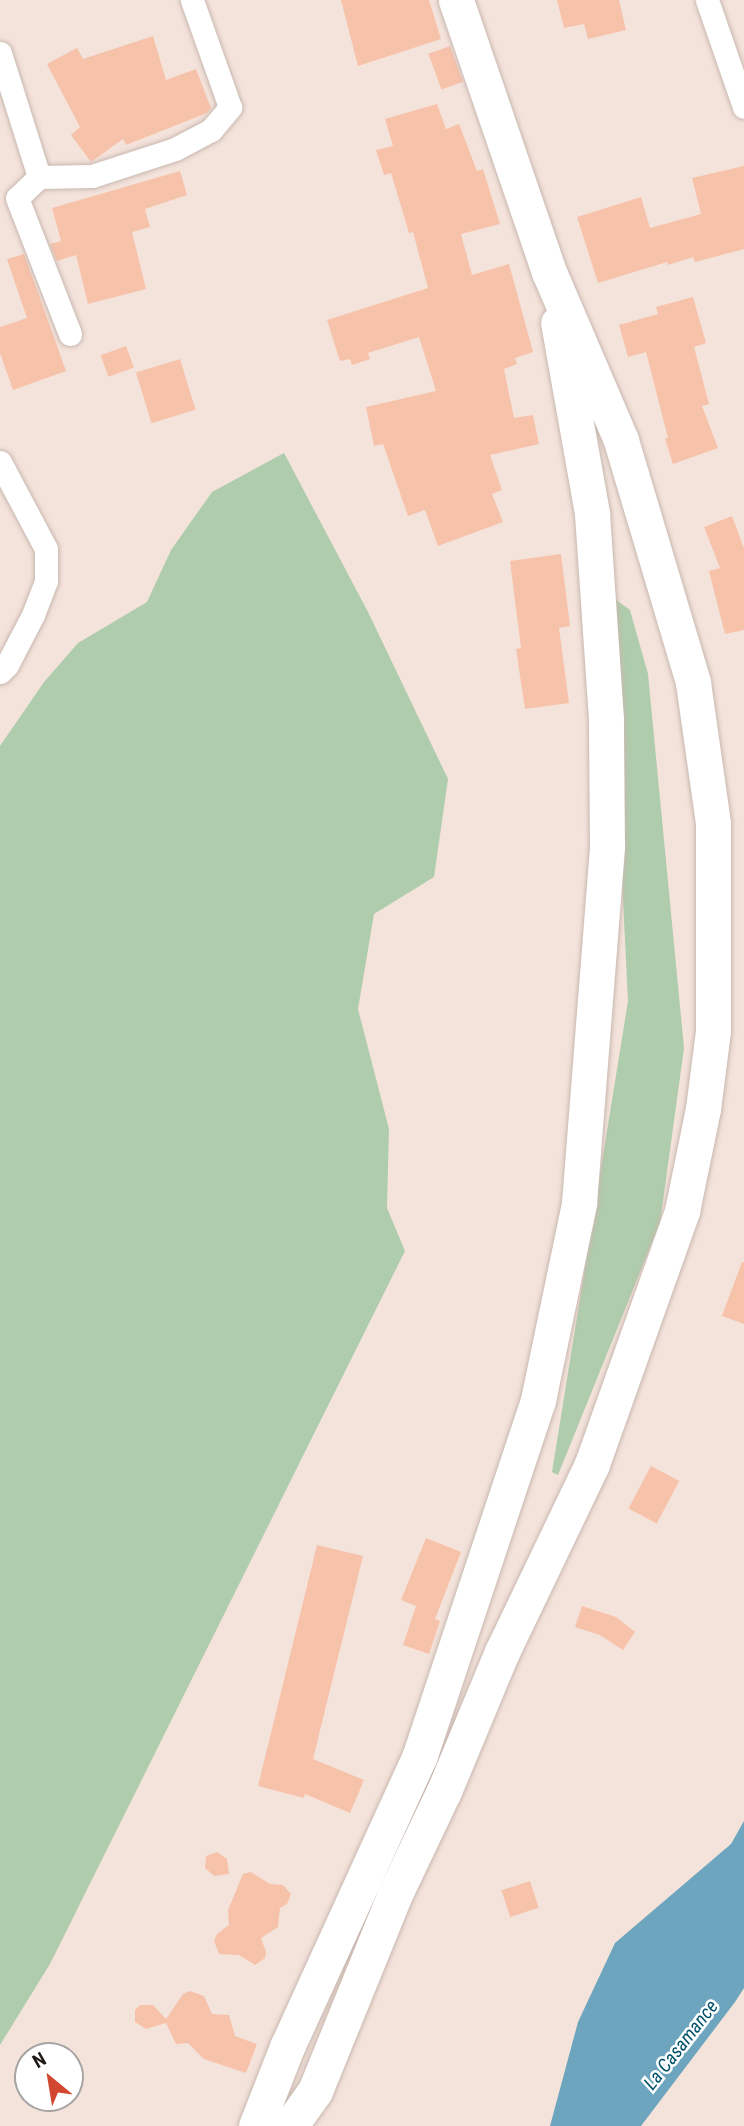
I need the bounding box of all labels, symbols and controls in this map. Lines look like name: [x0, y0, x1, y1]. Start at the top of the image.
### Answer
water label: La Casamance: [639, 1996, 723, 2094]
north arrow: [14, 2042, 84, 2112]
text: N: [28, 2047, 50, 2073]

